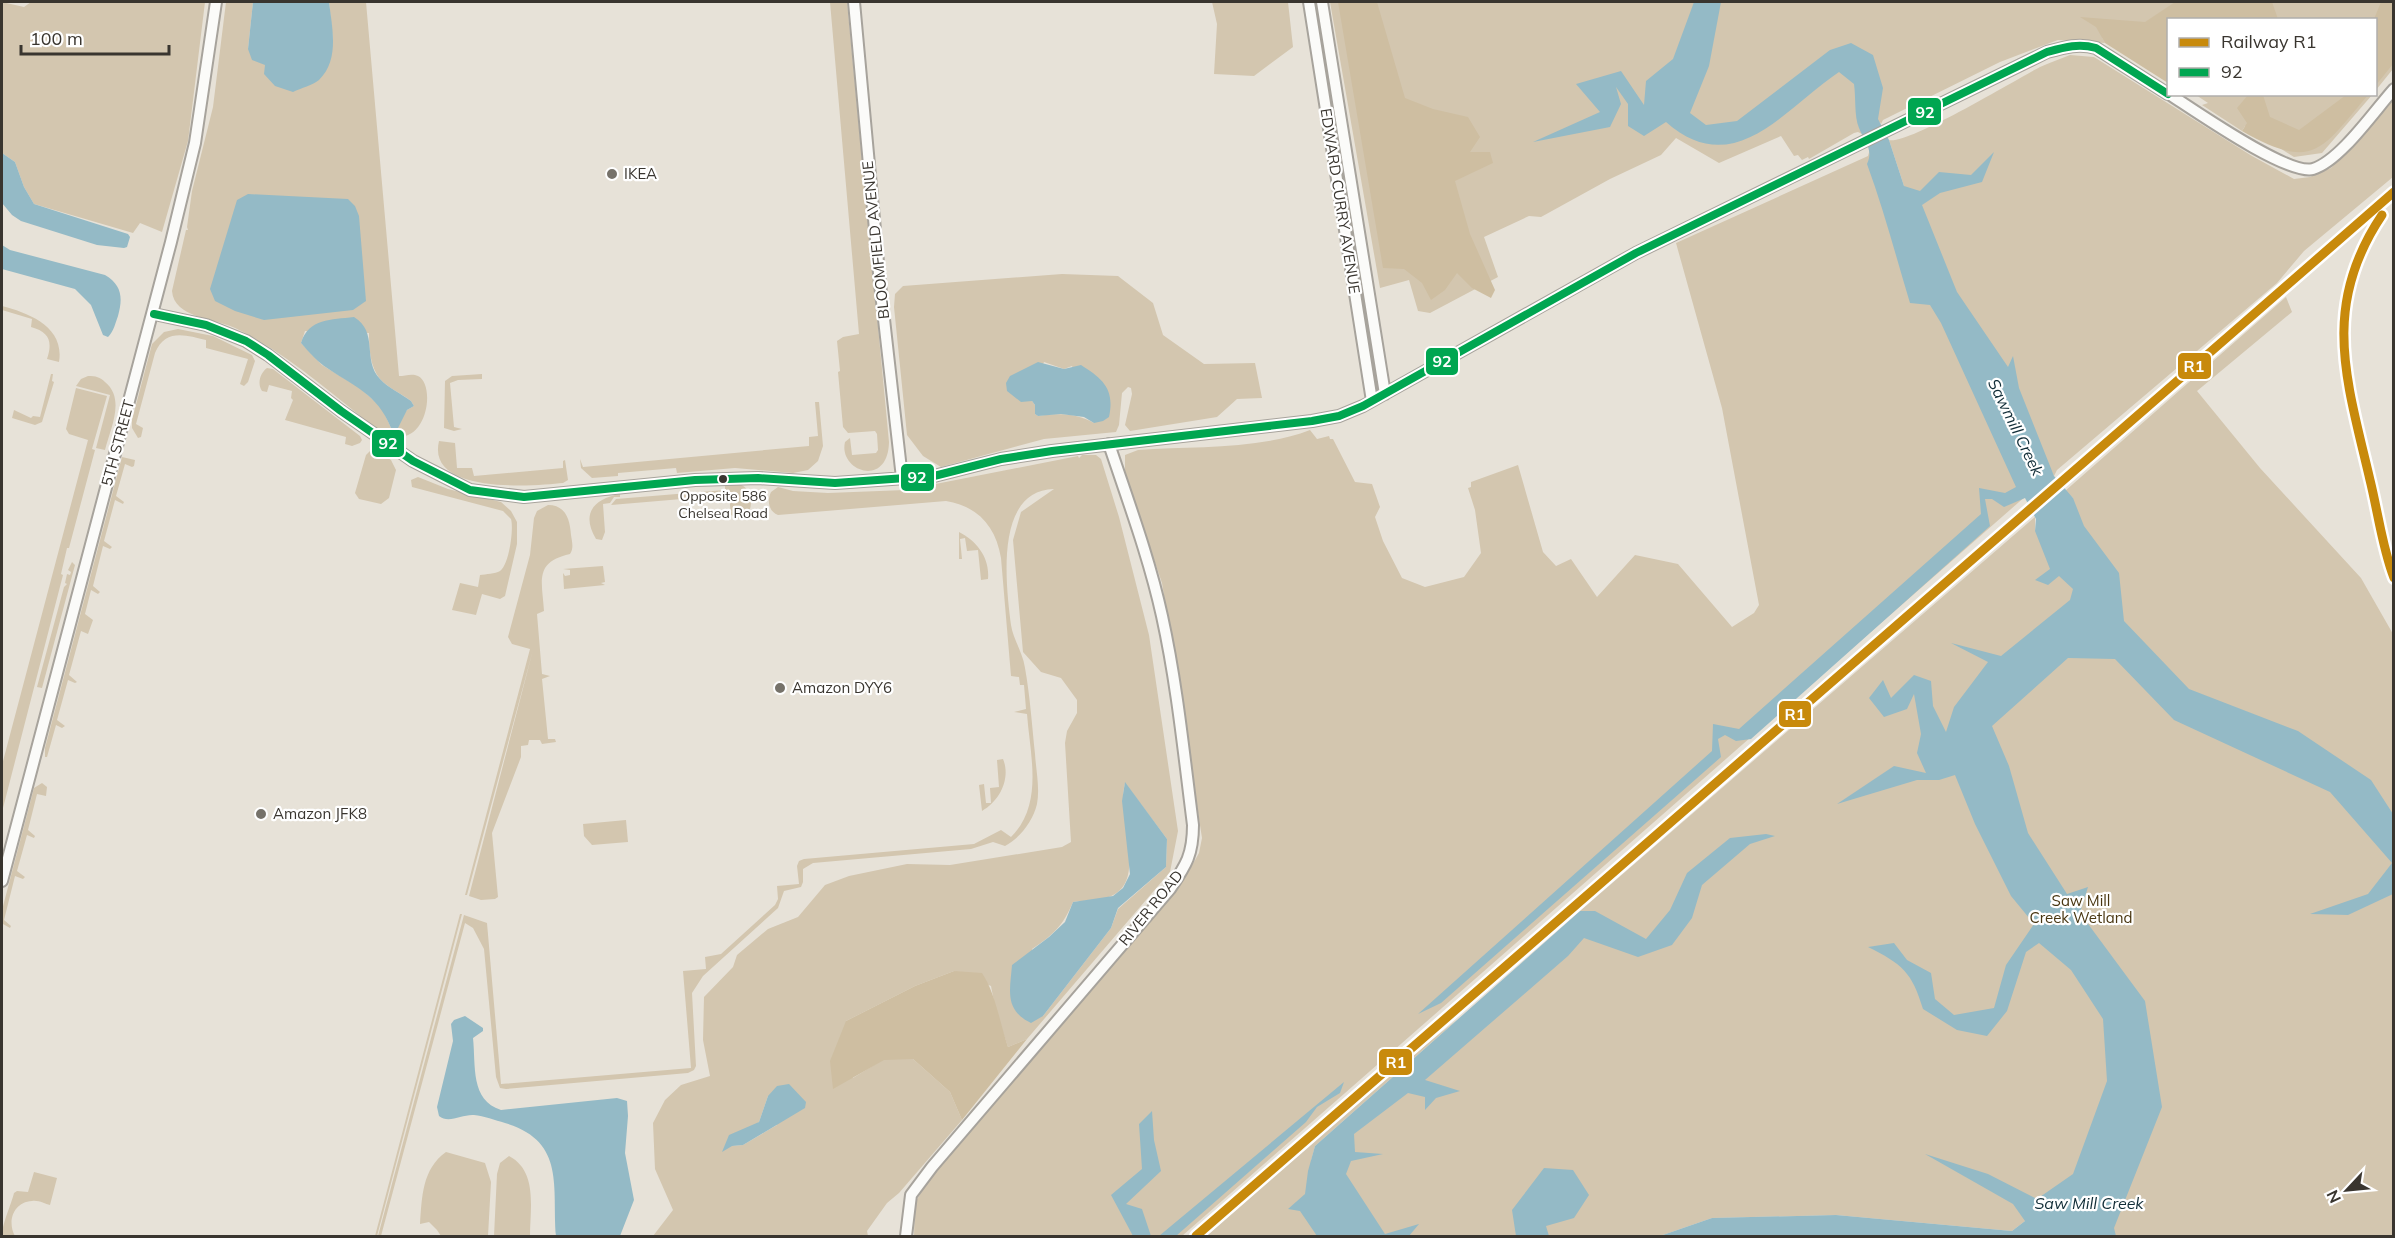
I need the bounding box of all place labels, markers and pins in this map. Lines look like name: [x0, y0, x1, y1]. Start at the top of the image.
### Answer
place label: IKEA: [624, 164, 657, 183]
marker: IKEA: [605, 167, 619, 181]
marker: Opposite 586 Chelsea Road: [717, 473, 729, 485]
place label: Opposite 586 Chelsea Road: [678, 487, 768, 522]
place label: Amazon DYY6: [792, 678, 892, 697]
marker: Amazon DYY6: [773, 681, 787, 695]
place label: Amazon JFK8: [273, 804, 367, 823]
marker: Amazon JFK8: [254, 807, 268, 821]

